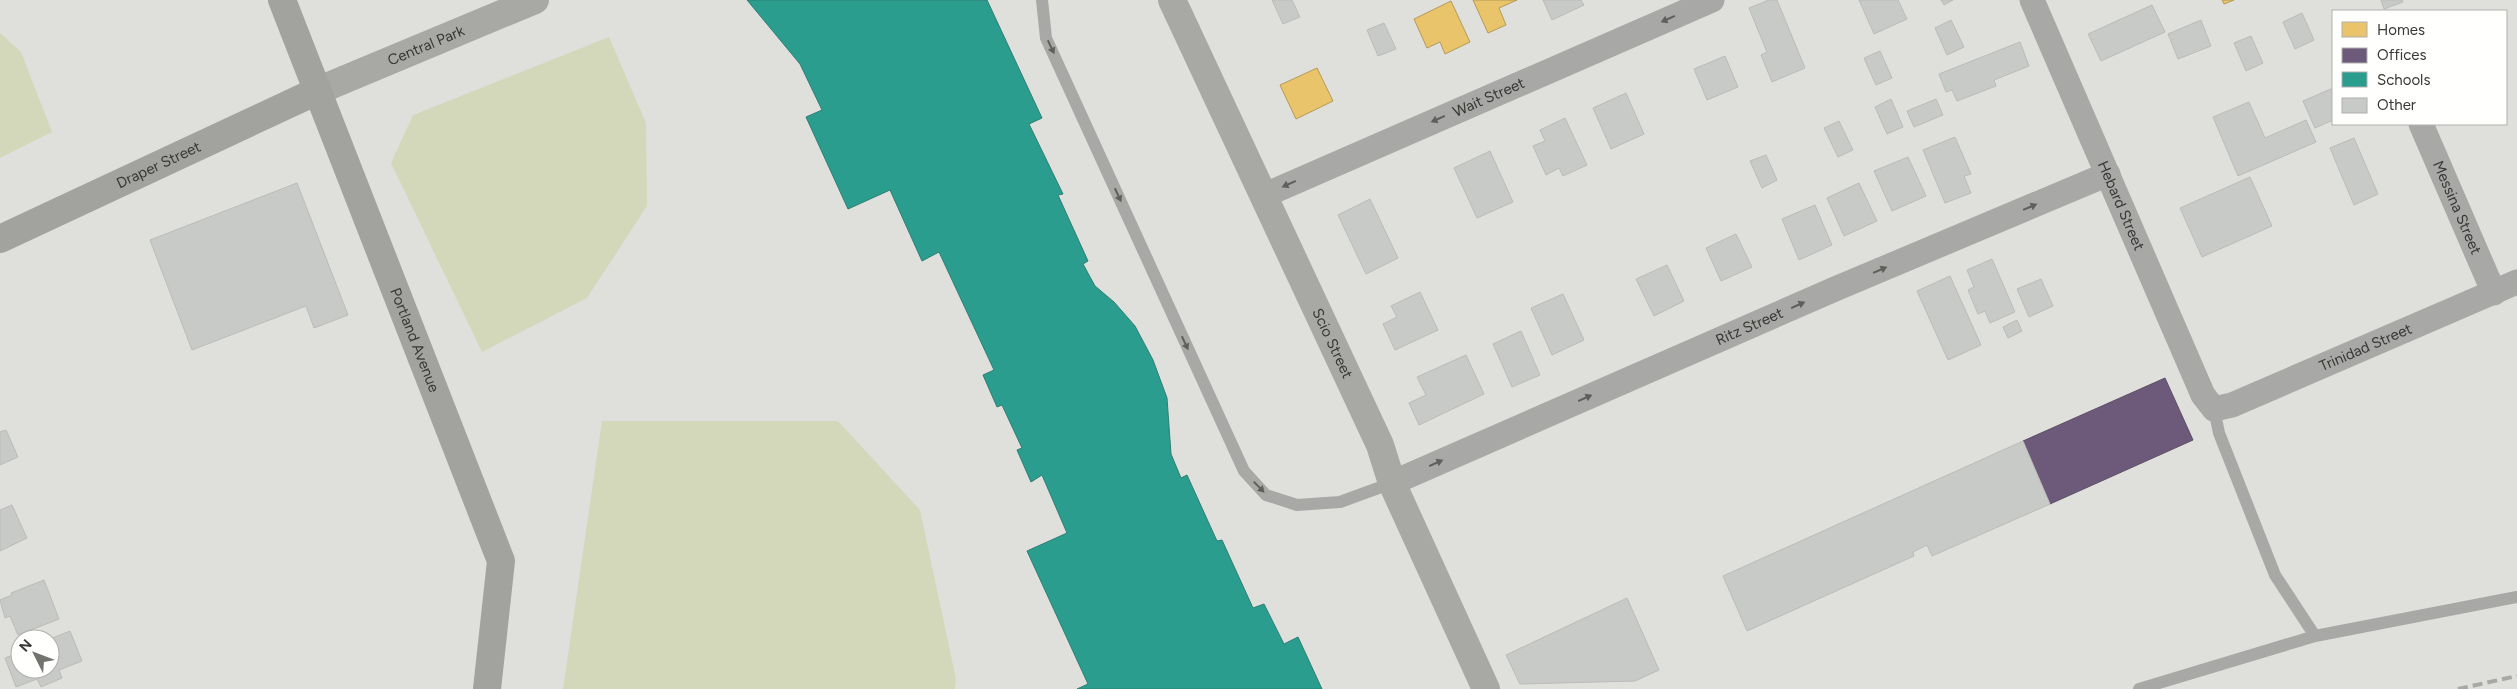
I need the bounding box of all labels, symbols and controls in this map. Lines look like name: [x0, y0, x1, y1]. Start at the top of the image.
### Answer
legend: [2332, 10, 2507, 125]
one-way arrow: [1661, 16, 1675, 24]
street label: Central Park: [385, 21, 468, 70]
text: Homes: [2377, 21, 2425, 39]
one-way arrow: [1047, 40, 1055, 54]
text: Offices: [2377, 46, 2427, 64]
text: Schools: [2377, 71, 2430, 89]
street label: Wait Street: [1450, 74, 1528, 121]
text: Other: [2377, 96, 2416, 114]
one-way arrow: [1431, 116, 1445, 124]
street label: Draper Street: [114, 137, 204, 192]
street label: Hebard Street: [2094, 158, 2148, 253]
street label: Messina Street: [2429, 158, 2485, 257]
one-way arrow: [1282, 181, 1296, 189]
one-way arrow: [1114, 188, 1122, 202]
one-way arrow: [2023, 203, 2038, 211]
one-way arrow: [1873, 265, 1887, 273]
street label: Portland Avenue: [386, 285, 443, 395]
one-way arrow: [1791, 300, 1805, 308]
street label: Ritz Street: [1713, 304, 1786, 349]
street label: Scio Street: [1308, 305, 1357, 382]
street label: Trinidad Street: [2316, 319, 2415, 375]
one-way arrow: [1182, 336, 1190, 350]
one-way arrow: [1578, 393, 1592, 401]
one-way arrow: [1429, 459, 1443, 467]
one-way arrow: [1253, 481, 1265, 493]
north arrow: [10, 629, 60, 679]
text: N: [16, 636, 36, 655]

